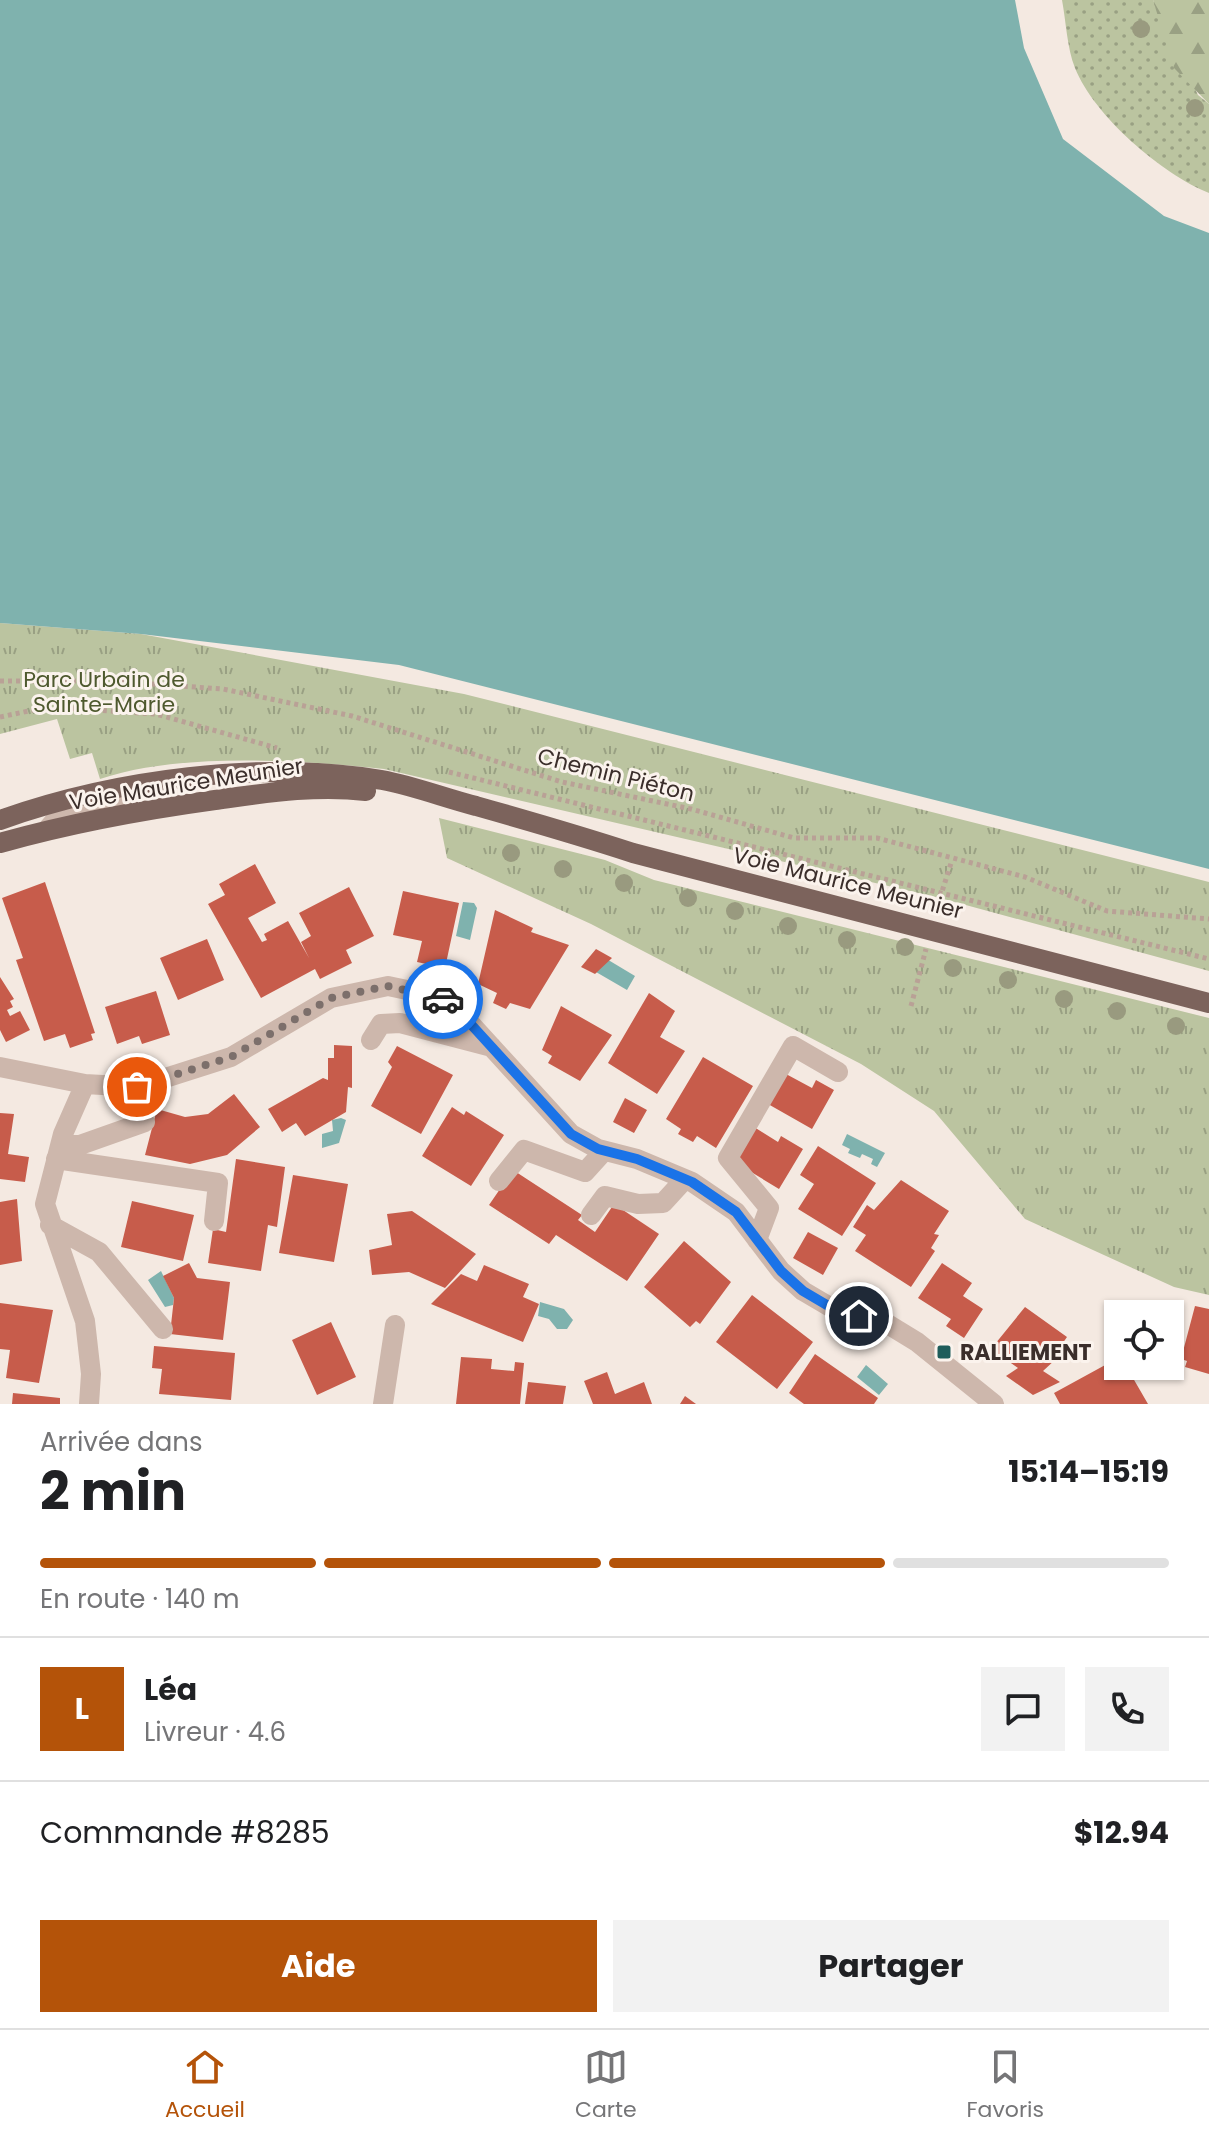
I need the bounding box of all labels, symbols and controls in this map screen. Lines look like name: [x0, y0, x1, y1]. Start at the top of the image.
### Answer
park label: Parc Urbain de Sainte-Marie: [23, 664, 185, 720]
street label: Chemin Piéton: [534, 741, 698, 809]
street label: Voie Maurice Meunier: [67, 750, 305, 818]
street label: Voie Maurice Meunier: [730, 839, 966, 927]
courier: [403, 959, 483, 1039]
icon: car: [421, 977, 465, 1021]
pin: [103, 1053, 171, 1121]
icon: bag: [115, 1065, 159, 1109]
pin: [825, 1282, 893, 1350]
icon: home: [837, 1294, 881, 1338]
map controls: [1104, 1300, 1184, 1380]
button: locate: [1104, 1300, 1184, 1380]
place label: RALLIEMENT: [960, 1337, 1092, 1368]
marker: RALLIEMENT: [935, 1343, 953, 1361]
text: Arrivée dans: [40, 1424, 202, 1460]
text: 15:14–15:19: [1008, 1450, 1169, 1493]
text: 2 min: [40, 1455, 186, 1528]
text: En route · 140 m: [40, 1581, 240, 1617]
button: chat: [981, 1667, 1065, 1751]
button: phone: [1085, 1667, 1169, 1751]
text: Léa: [144, 1668, 197, 1711]
text: L: [75, 1687, 89, 1730]
text: Livreur · 4.6: [144, 1714, 286, 1750]
text: Commande #8285: [40, 1811, 330, 1854]
text: $12.94: [1074, 1811, 1169, 1854]
button: Aide: [40, 1920, 597, 2012]
button: Partager: [613, 1920, 1169, 2012]
tab: Accueil: [165, 2045, 245, 2126]
tab: Carte: [575, 2045, 637, 2126]
tab: Favoris: [967, 2045, 1044, 2126]

